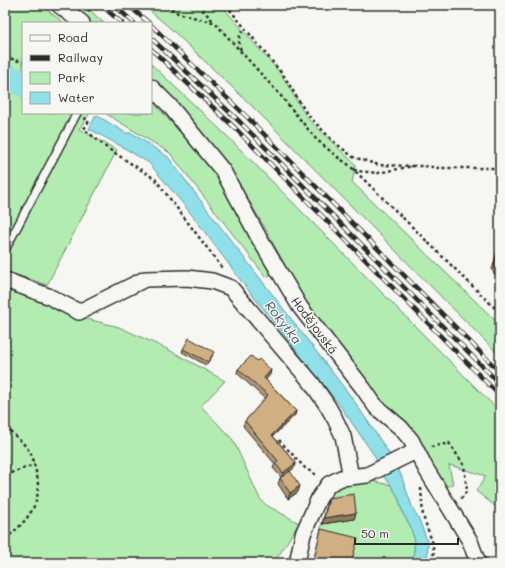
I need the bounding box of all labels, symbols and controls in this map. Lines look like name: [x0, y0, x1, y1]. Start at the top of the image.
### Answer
legend: [22, 22, 152, 114]
text: Road: [58, 29, 88, 45]
text: Railway: [58, 49, 103, 65]
text: Park: [58, 69, 85, 85]
text: Water: [58, 89, 95, 105]
street label: Hodějovská: [288, 293, 342, 357]
water label: Rokytka: [262, 297, 306, 347]
scale bar: [355, 520, 458, 546]
text: 50 m: [361, 525, 389, 541]

